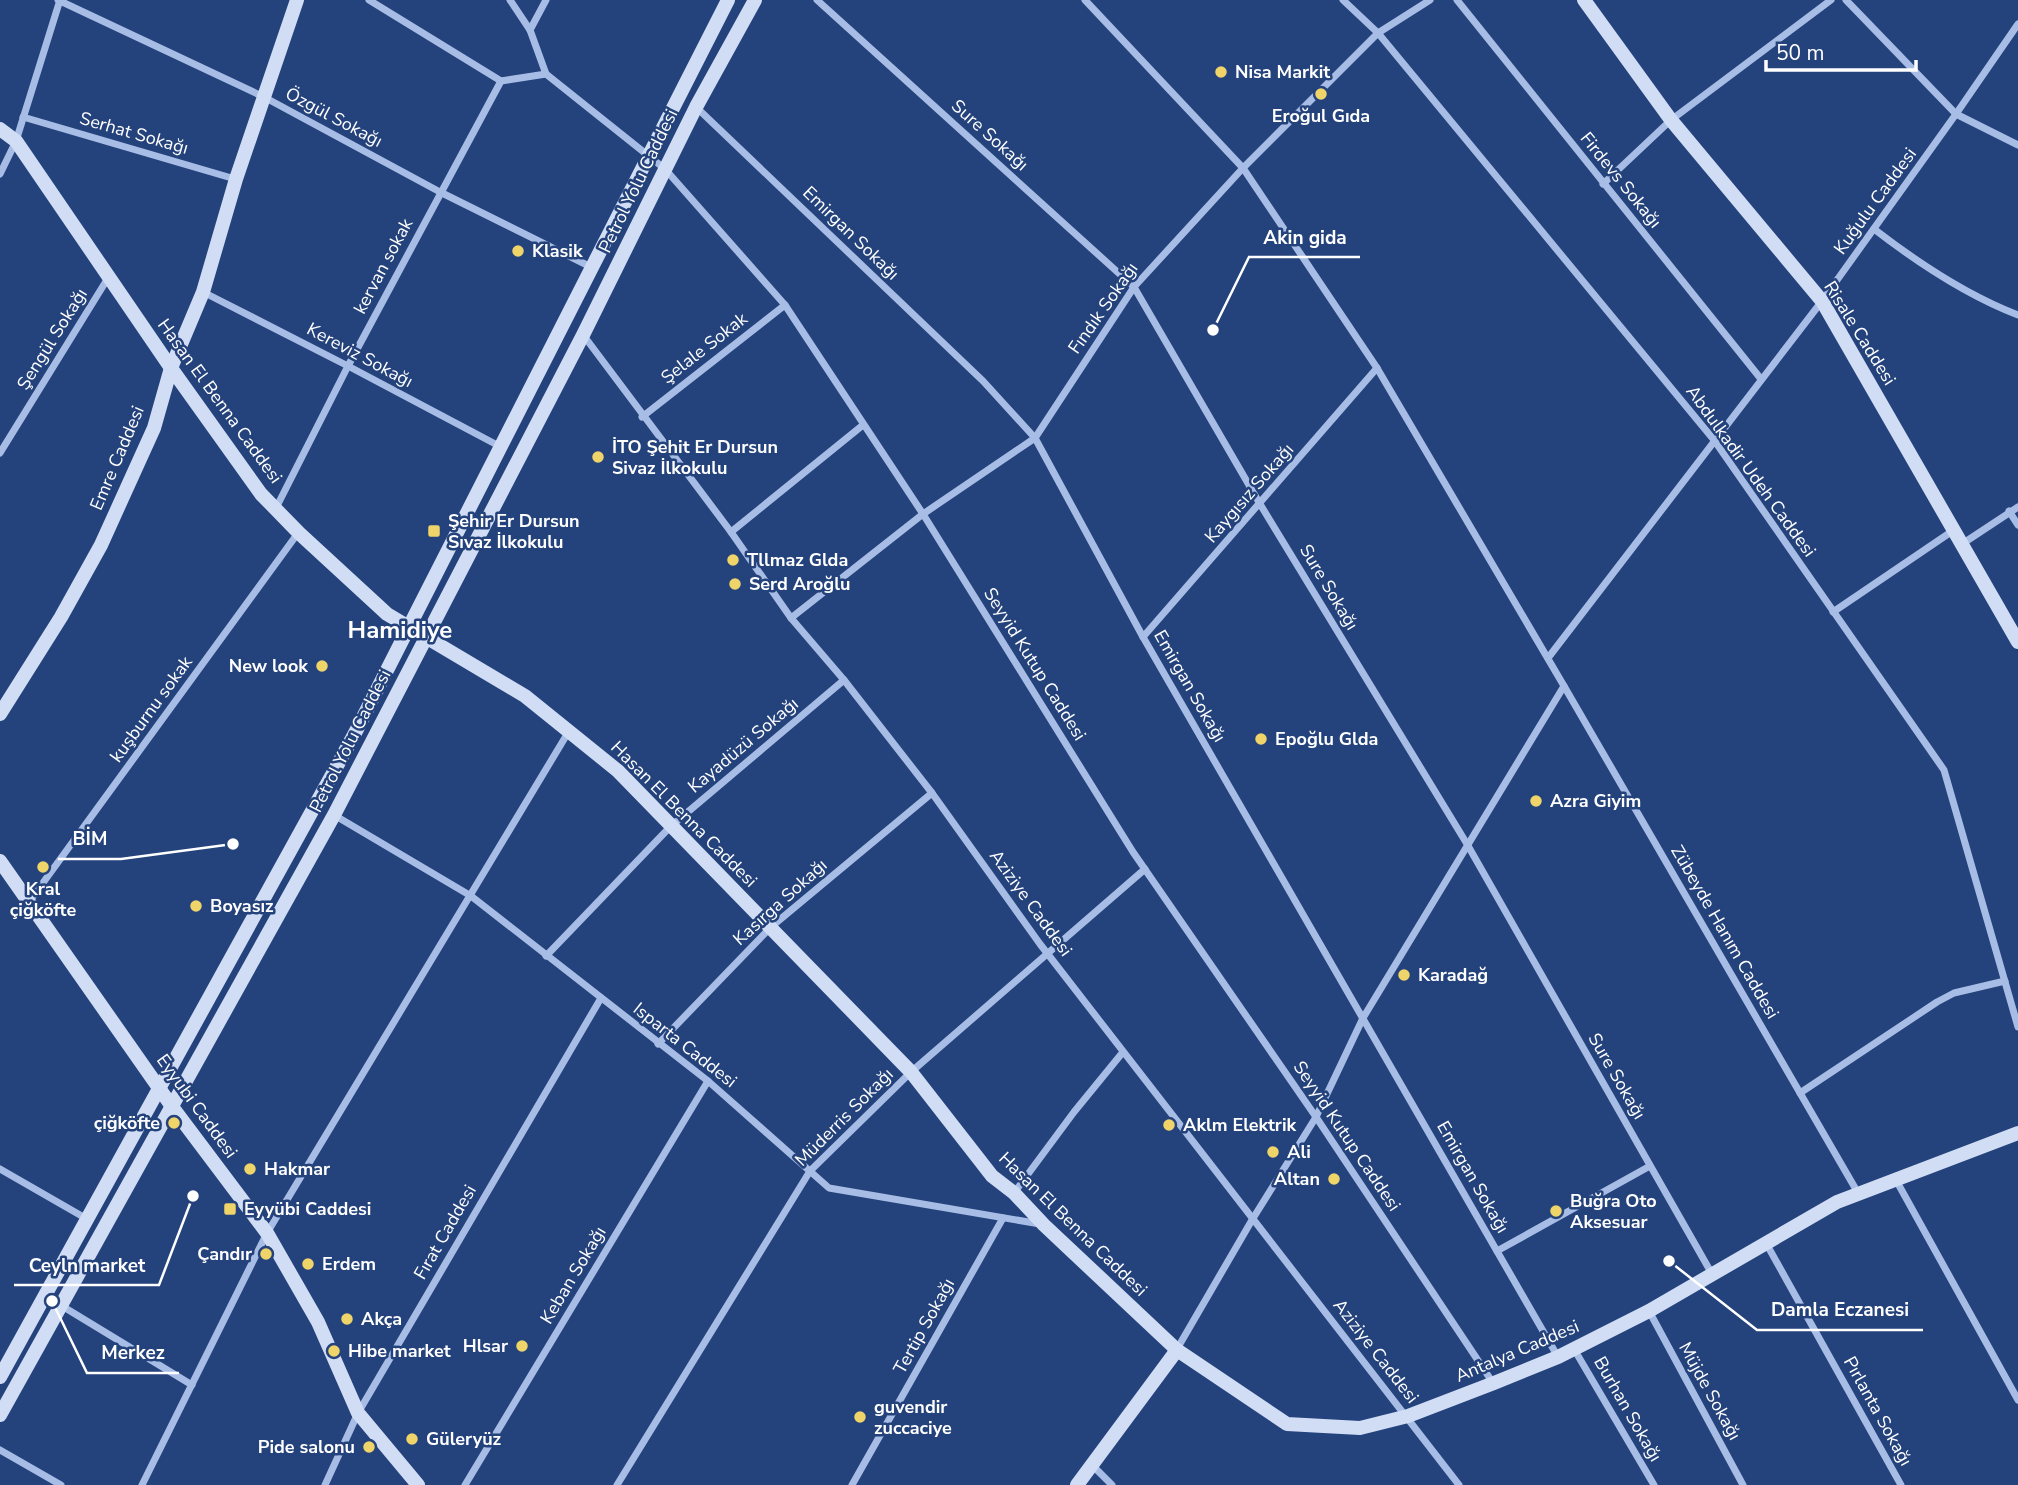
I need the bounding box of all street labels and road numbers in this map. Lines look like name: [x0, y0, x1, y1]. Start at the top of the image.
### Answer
street label: Özgül Sokağı: [281, 81, 387, 153]
street label: Sure Sokağı: [946, 94, 1034, 176]
street label: Petrol Yolu Caddesi: [593, 105, 683, 257]
street label: Serhat Sokağı: [77, 106, 191, 160]
street label: Firdevs Sokağı: [1575, 127, 1667, 233]
street label: Kuğulu Caddesi: [1828, 143, 1922, 259]
street label: Emirgan Sokağı: [797, 181, 905, 285]
street label: kervan sokak: [348, 213, 419, 318]
street label: Fındık Sokağı: [1063, 257, 1143, 359]
street label: Risale Caddesi: [1818, 276, 1902, 390]
street label: Şengül Sokağı: [11, 284, 93, 394]
street label: Şelale Sokak: [656, 306, 753, 389]
street label: Hasan El Benna Caddesi: [152, 314, 288, 488]
street label: Kereviz Sokağı: [303, 317, 417, 393]
street label: Abdulkadir Udeh Caddesi: [1681, 380, 1821, 562]
street label: Emre Caddesi: [84, 402, 150, 514]
street label: Kaygısız Sokağı: [1199, 438, 1299, 548]
street label: Sure Sokağı: [1294, 540, 1364, 634]
street label: Seyyid Kutup Caddesi: [978, 583, 1092, 745]
street label: Emirgan Sokağı: [1148, 626, 1232, 746]
street label: kuşburnu sokak: [104, 650, 198, 767]
street label: Petrol Yolu Caddesi: [304, 665, 396, 817]
street label: Kayadüzü Sokağı: [683, 692, 803, 798]
street label: Hasan El Benna Caddesi: [606, 736, 762, 892]
street label: Zübeyde Hanım Caddesi: [1665, 841, 1785, 1023]
street label: Aziziye Caddesi: [984, 845, 1078, 961]
street label: Kasırga Sokağı: [728, 853, 832, 951]
street label: Isparta Caddesi: [628, 997, 742, 1093]
street label: Sure Sokağı: [1583, 1028, 1651, 1124]
street label: Eyyubi Caddesi: [151, 1049, 243, 1163]
street label: Seyyid Kutup Caddesi: [1288, 1056, 1406, 1216]
street label: Müderris Sokağı: [789, 1062, 899, 1172]
street label: Emirgan Sokağı: [1431, 1117, 1515, 1237]
street label: Hasan El Benna Caddesi: [994, 1147, 1152, 1301]
street label: Fırat Caddesi: [408, 1180, 482, 1284]
street label: Keban Sokağı: [534, 1222, 612, 1328]
street label: Tertip Sokağı: [888, 1274, 960, 1378]
street label: Aziziye Caddesi: [1328, 1294, 1424, 1408]
street label: Antalya Caddesi: [1451, 1314, 1583, 1388]
street label: Müjde Sokağı: [1673, 1338, 1747, 1444]
street label: Burhan Sokağı: [1588, 1352, 1668, 1466]
street label: Pırlanta Sokağı: [1838, 1352, 1918, 1470]

